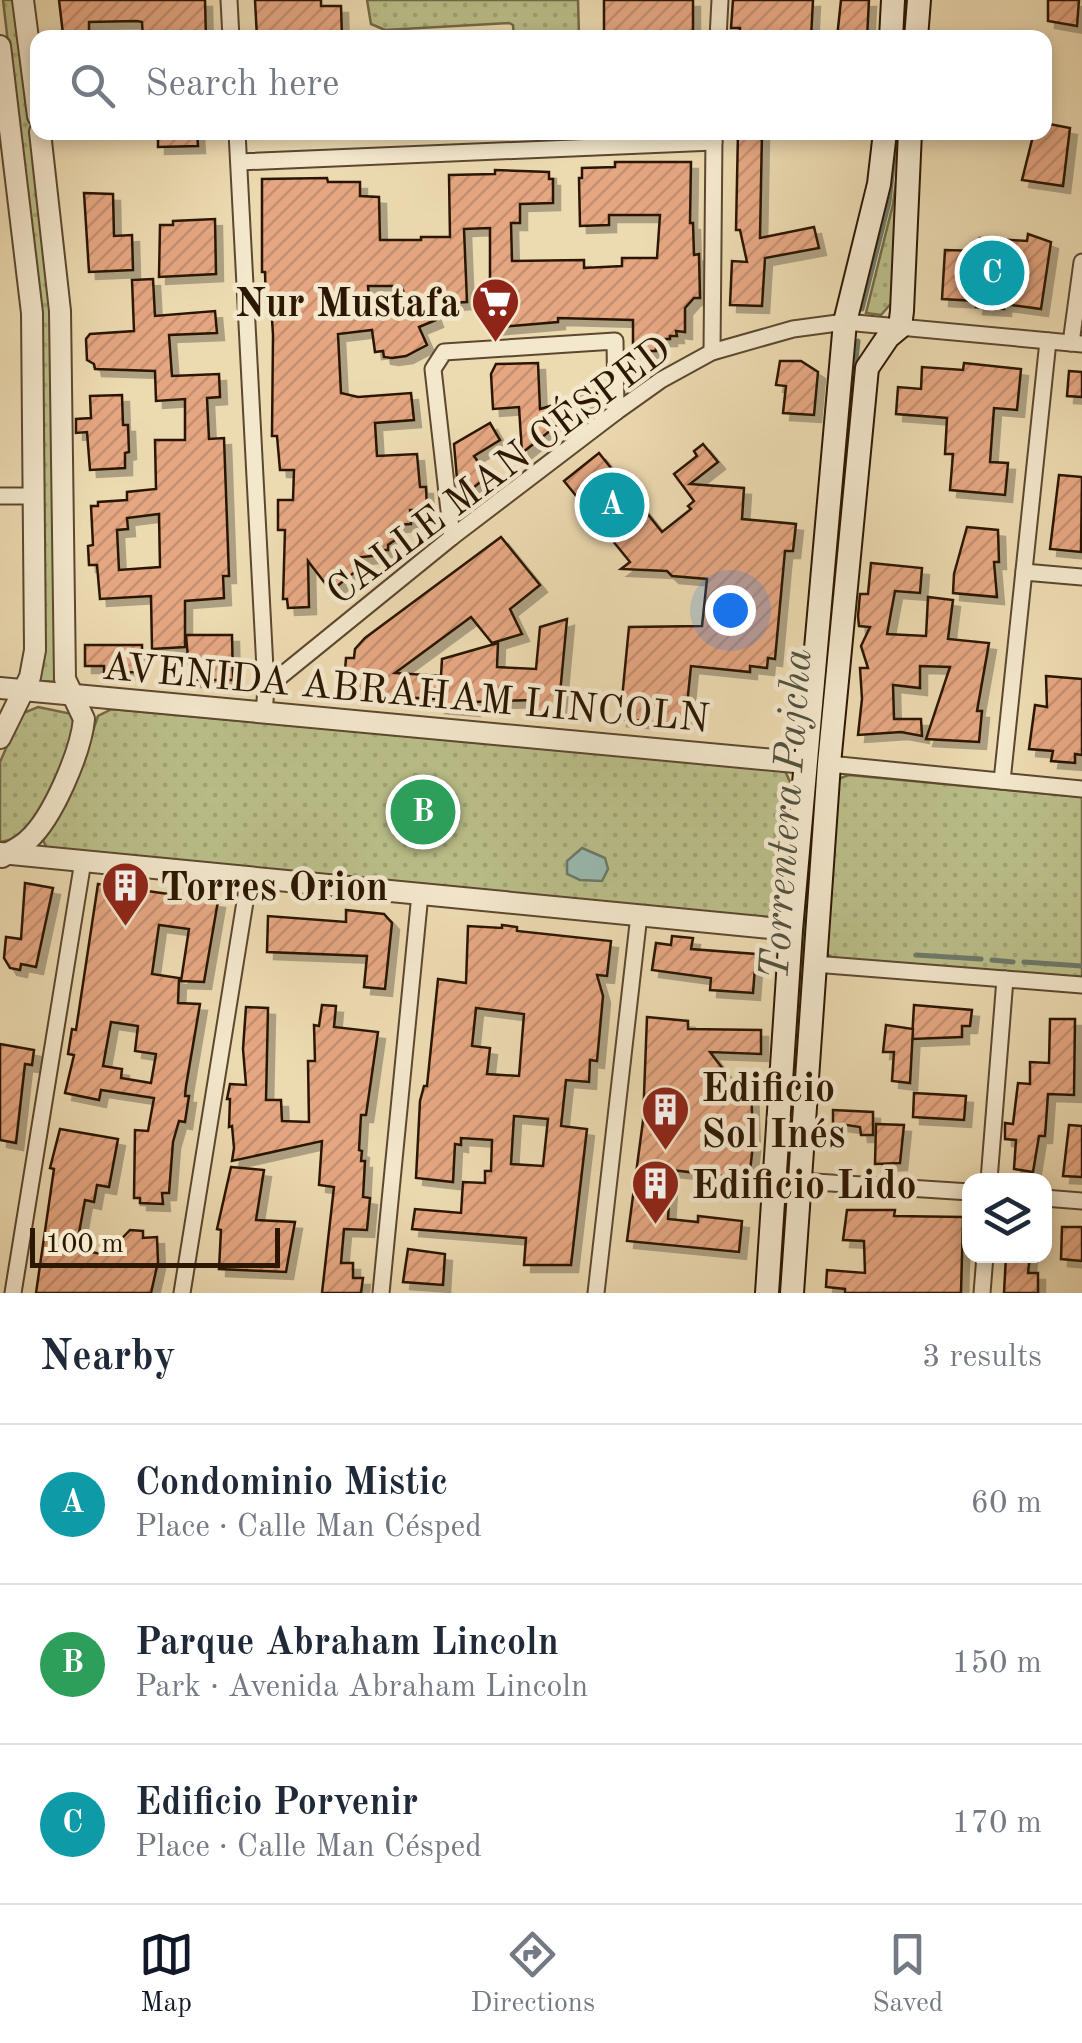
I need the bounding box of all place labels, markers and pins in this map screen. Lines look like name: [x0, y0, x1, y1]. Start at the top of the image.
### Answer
pin: C: [960, 236, 1024, 310]
supermarket icon: Nur Mustafa: [469, 276, 521, 344]
place label: Nur Mustafa: [235, 286, 460, 326]
pin: A: [580, 468, 644, 542]
pin: B: [390, 774, 456, 850]
building icon: Torres Orion: [99, 860, 151, 928]
place label: Torres Orion: [160, 870, 388, 910]
place label: Edificio Sol Inés: [701, 1071, 845, 1157]
building icon: Edificio Sol Inés: [640, 1084, 692, 1152]
building icon: Edificio Lido: [630, 1158, 682, 1226]
place label: Edificio Lido: [691, 1168, 917, 1208]

